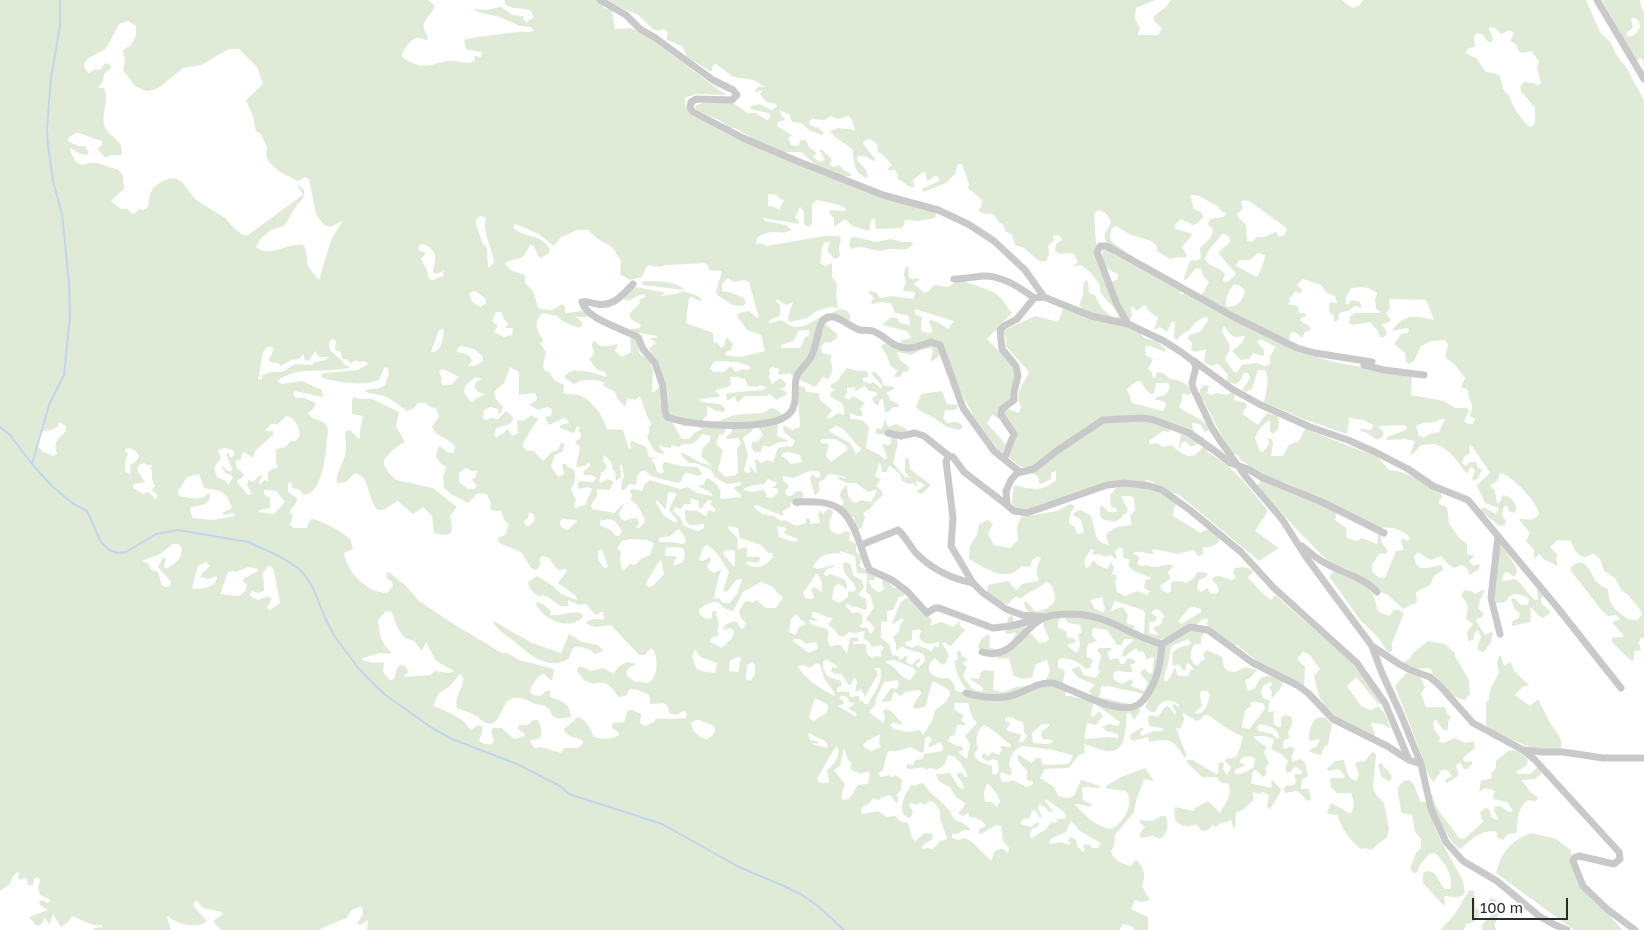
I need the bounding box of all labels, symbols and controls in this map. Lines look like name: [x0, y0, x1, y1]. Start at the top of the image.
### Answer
scale bar: [1474, 888, 1570, 920]
text: 100 m: [1480, 898, 1523, 916]

